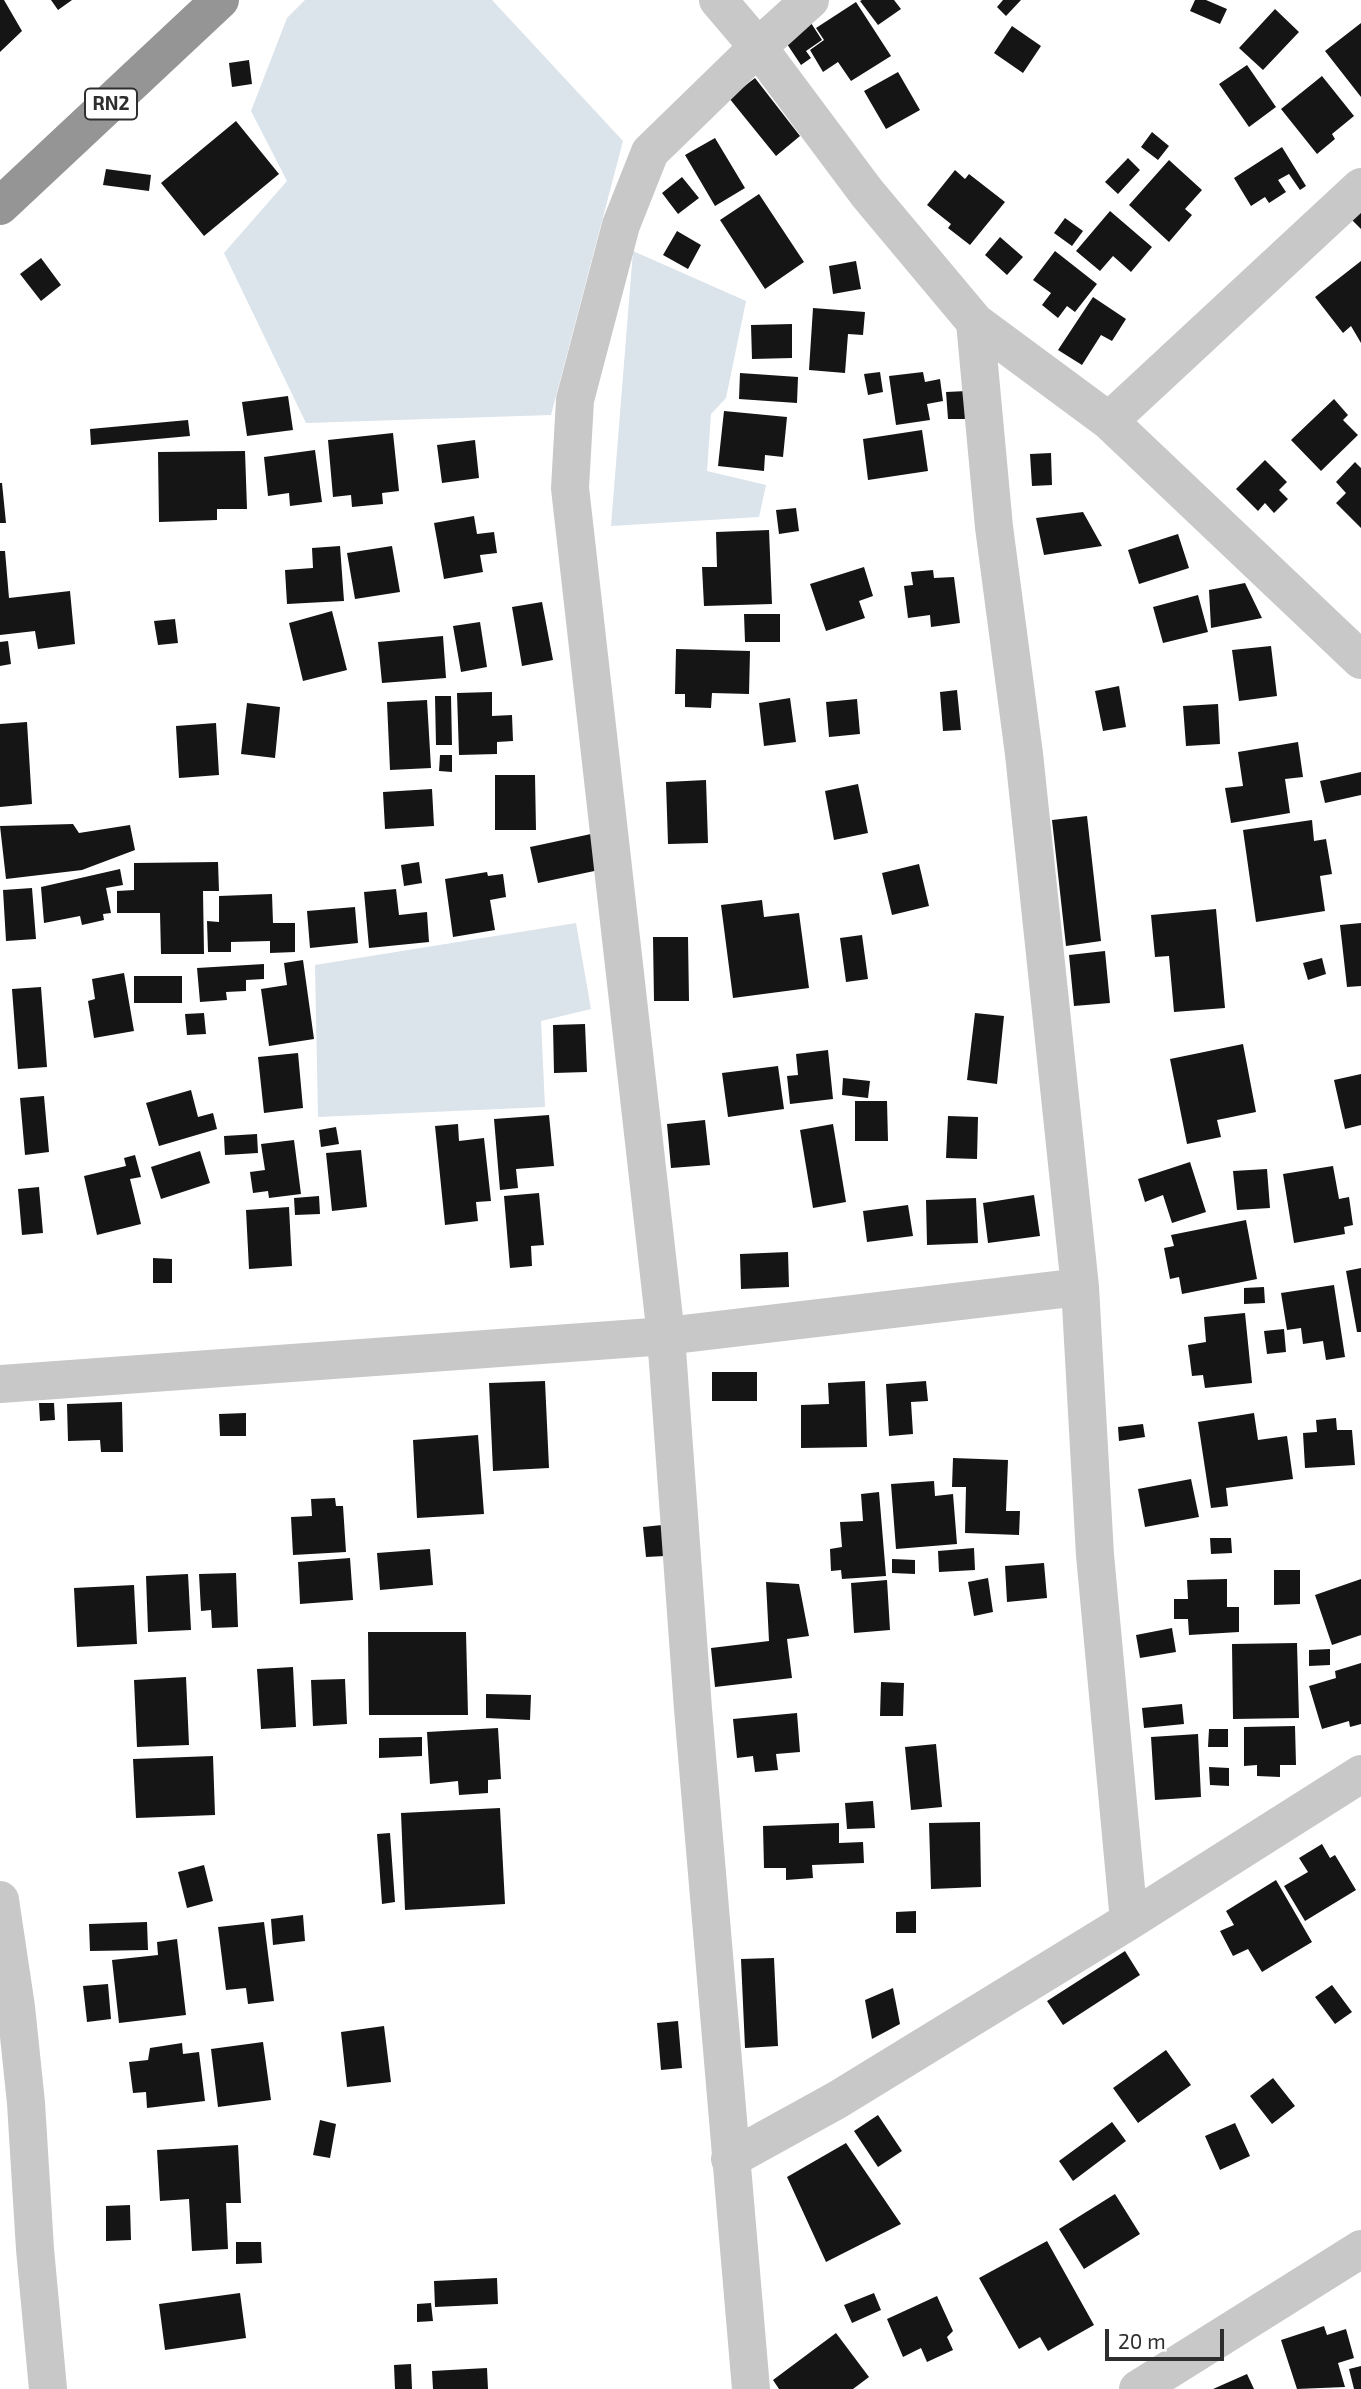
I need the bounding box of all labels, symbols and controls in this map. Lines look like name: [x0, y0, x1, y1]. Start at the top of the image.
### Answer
road number: RN2: [85, 88, 137, 120]
scale bar: [1109, 2316, 1228, 2360]
text: 20 m: [1118, 2328, 1166, 2353]

